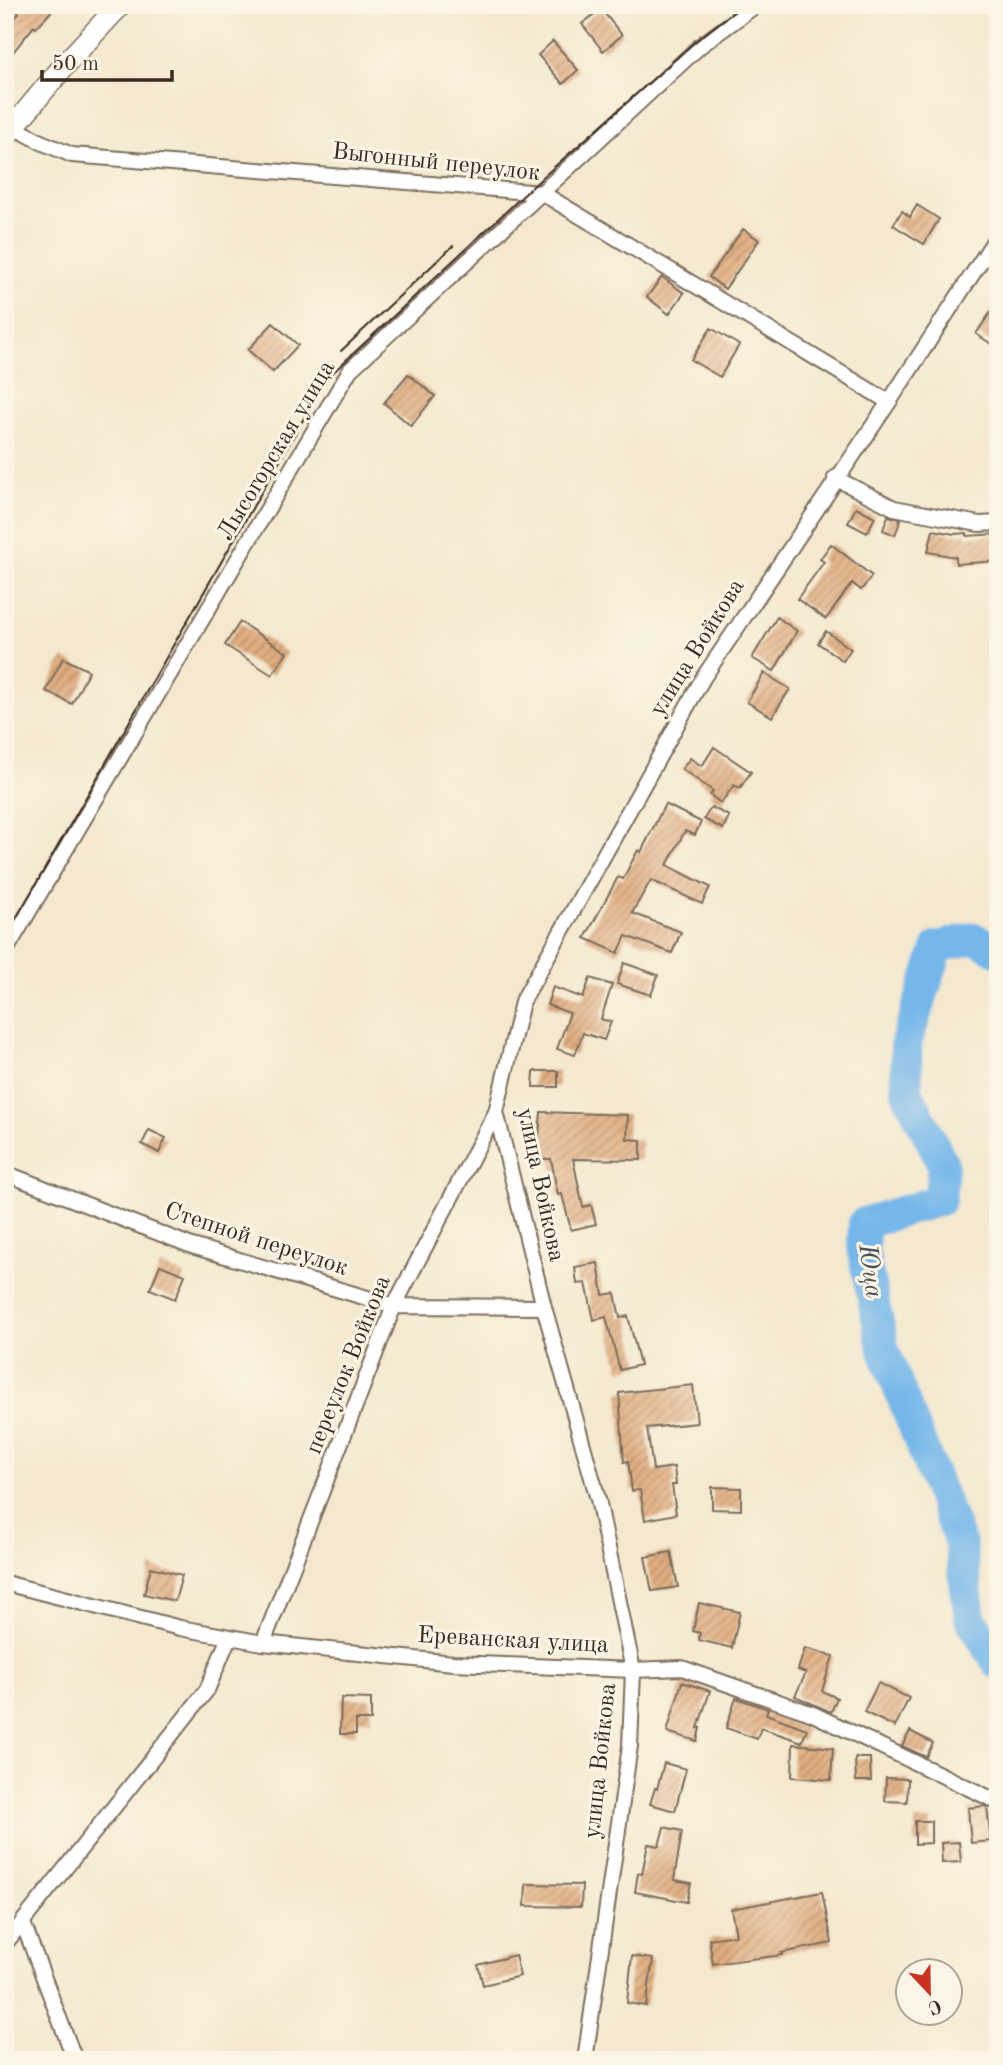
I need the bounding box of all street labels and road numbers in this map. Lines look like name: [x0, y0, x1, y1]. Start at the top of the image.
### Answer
street label: Выгонный переулок: [331, 140, 541, 186]
street label: Лысогорская улица: [214, 357, 340, 545]
street label: улица Войкова: [646, 575, 750, 721]
street label: улица Войкова: [512, 1106, 568, 1264]
street label: Степной переулок: [161, 1199, 351, 1281]
street label: переулок Войкова: [302, 1272, 396, 1458]
street label: Ереванская улица: [417, 1624, 609, 1658]
street label: улица Войкова: [581, 1682, 621, 1840]

